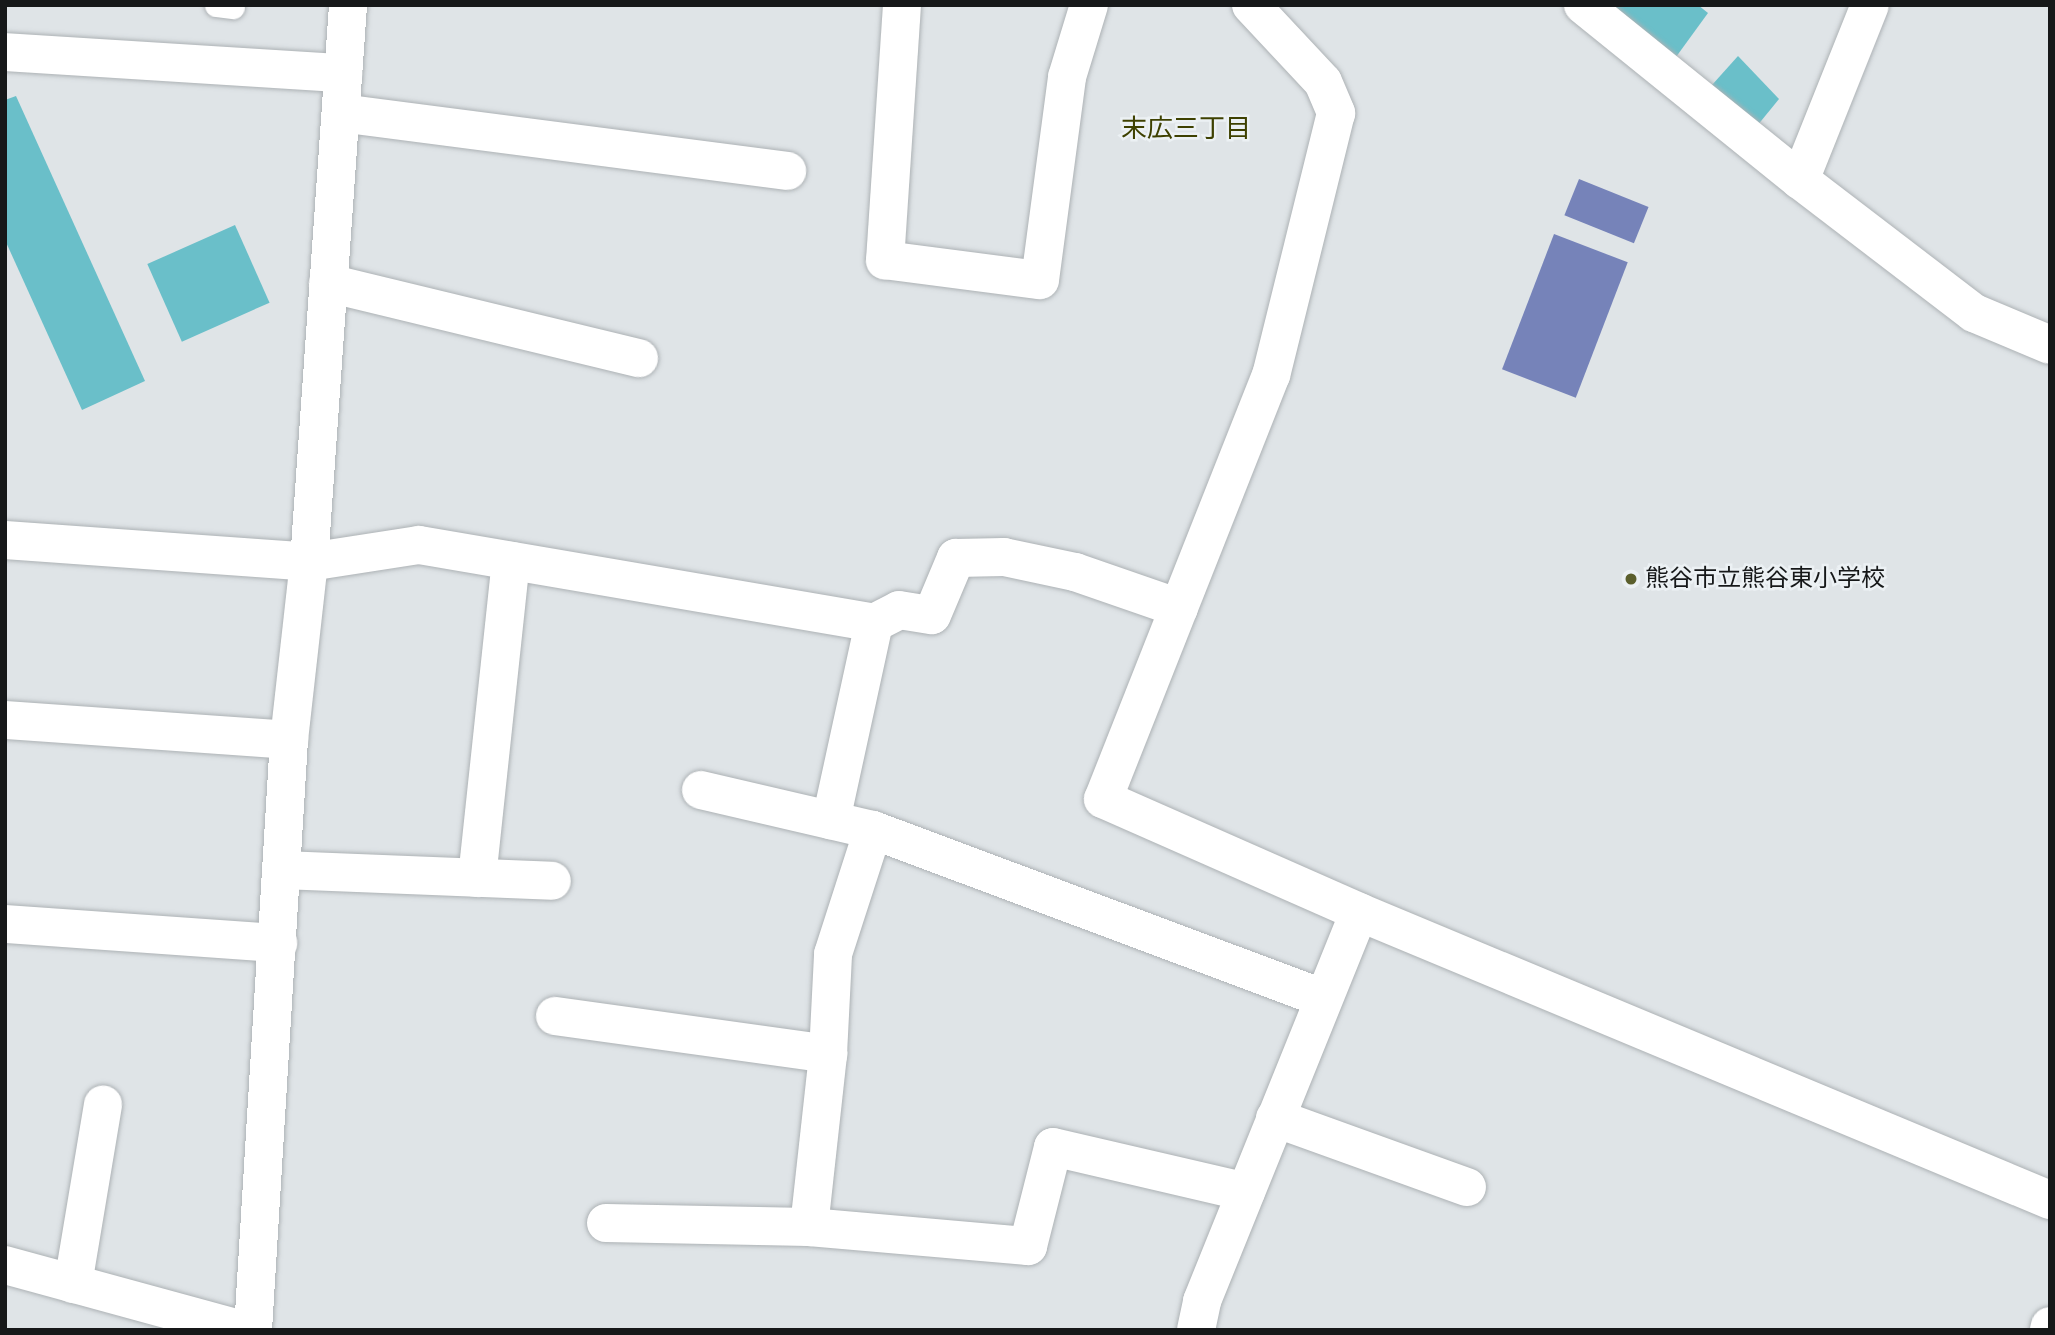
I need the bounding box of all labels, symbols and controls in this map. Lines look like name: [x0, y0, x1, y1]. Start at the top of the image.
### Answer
district label: 末広三丁目: [1121, 114, 1251, 146]
place label: 熊谷市立熊谷東小学校: [1645, 565, 1885, 593]
marker: 熊谷市立熊谷東小学校: [1623, 571, 1639, 587]

